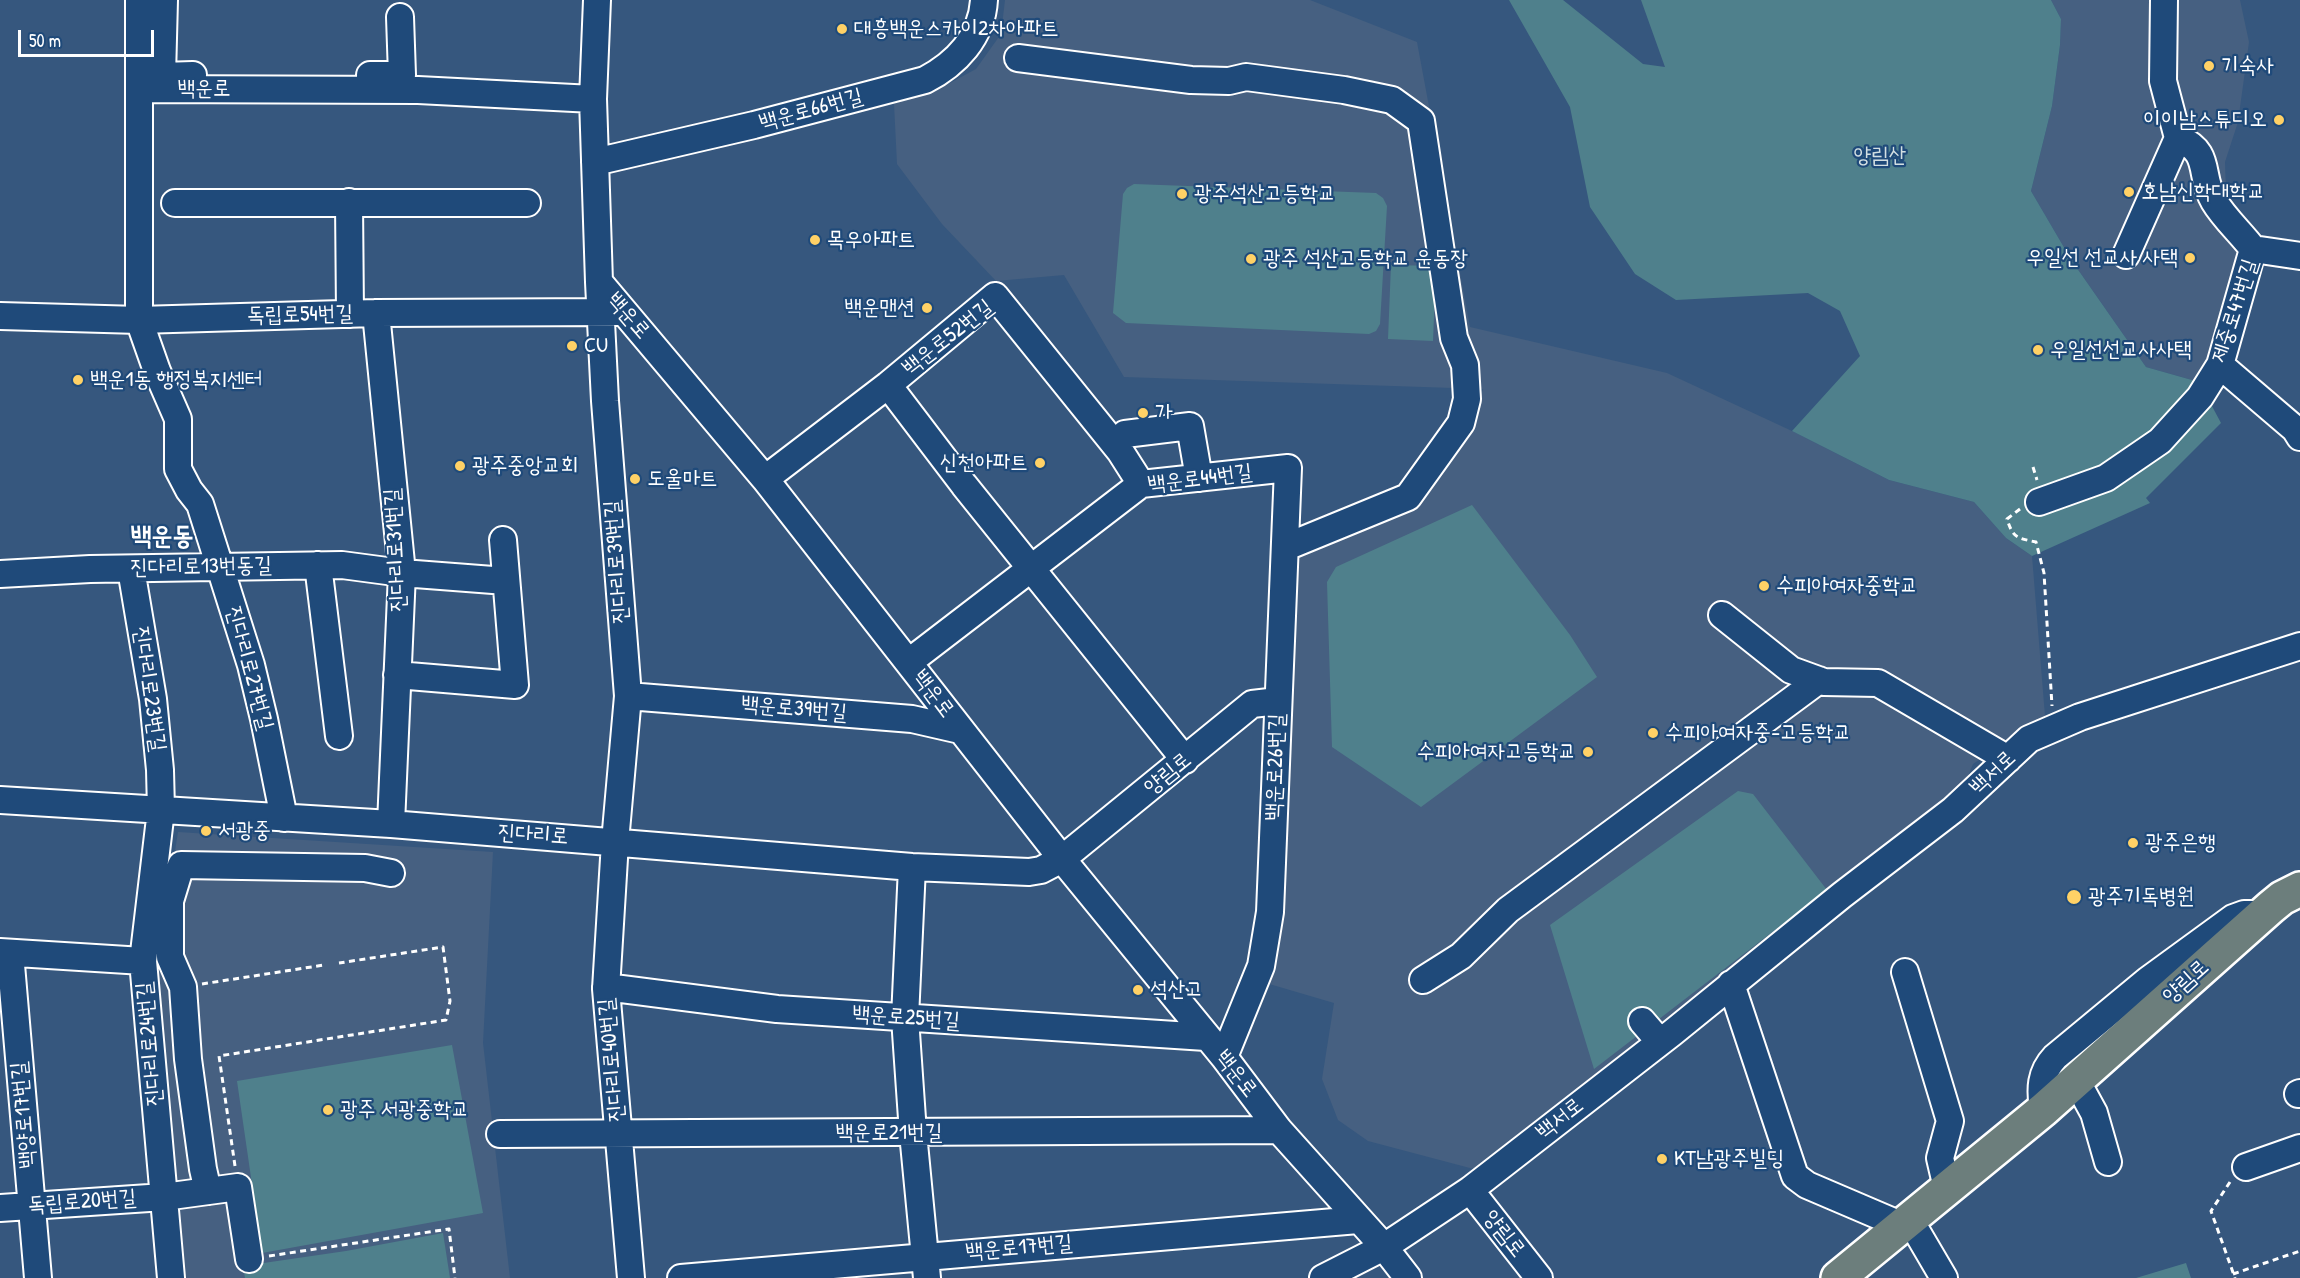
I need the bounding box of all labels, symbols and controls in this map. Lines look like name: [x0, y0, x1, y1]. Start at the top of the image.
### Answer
place label: 대흥백운스카이2차아파트: [854, 16, 1059, 42]
scale bar: [21, 18, 158, 56]
marker: 대흥백운스카이2차아파트: [835, 22, 849, 36]
text: 50 m: [29, 28, 61, 53]
place label: 기숙사: [2221, 53, 2274, 79]
marker: 기숙사: [2202, 59, 2216, 73]
street label: 백운로: [177, 76, 231, 102]
street label: 백운로66번길: [756, 84, 866, 136]
place label: 이이남스튜디오: [2143, 107, 2267, 133]
marker: 이이남스튜디오: [2272, 113, 2286, 127]
park label: 양림산: [1853, 143, 1907, 169]
place label: 호남신학대학교: [2141, 179, 2265, 205]
place label: 광주석산고등학교: [1194, 181, 1336, 207]
marker: 호남신학대학교: [2122, 185, 2136, 199]
marker: 광주석산고등학교: [1175, 187, 1189, 201]
place label: 목우아파트: [827, 227, 916, 253]
marker: 목우아파트: [808, 233, 822, 247]
place label: 우일선 선교사 사택: [2026, 245, 2178, 271]
place label: 광주 석산고등학교 운동장: [1263, 246, 1468, 272]
marker: 우일선 선교사 사택: [2183, 251, 2197, 265]
marker: 광주 석산고등학교 운동장: [1244, 252, 1258, 266]
street label: 제중로47번길: [2206, 256, 2264, 366]
street label: 백운로: [601, 287, 655, 345]
street label: 백운로52번길: [897, 294, 999, 382]
place label: 백운맨션: [844, 295, 915, 321]
street label: 독립로54번길: [247, 301, 353, 329]
marker: 백운맨션: [920, 301, 934, 315]
place label: CU: [584, 333, 608, 359]
place label: 우일선선교사사택: [2050, 337, 2192, 363]
marker: CU: [565, 339, 579, 353]
marker: 우일선선교사사택: [2031, 343, 2045, 357]
place label: 백운1동 행정복지센터: [90, 367, 262, 393]
marker: 백운1동 행정복지센터: [71, 373, 85, 387]
place label: 가: [1155, 400, 1173, 426]
marker: 가: [1136, 406, 1150, 420]
place label: 신천아파트: [939, 450, 1028, 476]
place label: 광주중앙교회: [472, 453, 578, 479]
marker: 신천아파트: [1033, 456, 1047, 470]
marker: 광주중앙교회: [453, 459, 467, 473]
street label: 백운로44번길: [1146, 459, 1254, 499]
place label: 도울마트: [647, 466, 718, 492]
marker: 도울마트: [628, 472, 642, 486]
street label: 진다리로31번길: [380, 487, 412, 613]
street label: 진다리로39번길: [600, 499, 634, 625]
district label: 백운동: [131, 521, 193, 553]
street label: 진다리로13번동길: [130, 553, 272, 581]
place label: 수피아여자중학교: [1776, 573, 1918, 599]
marker: 수피아여자중학교: [1757, 579, 1771, 593]
street label: 진다리로27번길: [220, 603, 278, 733]
street label: 진다리로23번길: [127, 625, 171, 753]
street label: 백운로: [906, 665, 960, 723]
street label: 백운로39번길: [740, 691, 848, 727]
street label: 백운로26번길: [1261, 713, 1291, 821]
place label: 수피아여자중-고등학교: [1665, 720, 1851, 746]
marker: 수피아여자중-고등학교: [1646, 726, 1660, 740]
place label: 수피아여자고등학교: [1417, 739, 1576, 765]
marker: 수피아여자고등학교: [1581, 745, 1595, 759]
street label: 백서로: [1965, 745, 2021, 801]
street label: 양림로: [1139, 747, 1197, 801]
place label: 서광중: [218, 818, 271, 844]
street label: 진다리로: [497, 819, 569, 851]
marker: 서광중: [199, 824, 213, 838]
place label: 광주은행: [2145, 830, 2216, 856]
marker: 광주은행: [2126, 836, 2140, 850]
place label: 광주기독병원: [2088, 884, 2194, 910]
marker: 광주기독병원: [2065, 888, 2083, 906]
street label: 양림로: [2157, 954, 2215, 1010]
place label: 석산고: [1150, 977, 1203, 1003]
street label: 진다리로24번길: [131, 981, 169, 1107]
marker: 석산고: [1131, 983, 1145, 997]
street label: 진다리로40번길: [593, 997, 631, 1123]
street label: 백운로25번길: [851, 1001, 961, 1035]
street label: 백운로: [1209, 1045, 1263, 1103]
street label: 백양로17번길: [6, 1060, 42, 1170]
street label: 백서로: [1531, 1092, 1589, 1146]
place label: 광주 서광중학교: [340, 1097, 469, 1123]
marker: 광주 서광중학교: [321, 1103, 335, 1117]
street label: 백운로21번길: [836, 1120, 942, 1146]
place label: KT남광주빌딩: [1674, 1146, 1784, 1172]
marker: KT남광주빌딩: [1655, 1152, 1669, 1166]
street label: 독립로20번길: [27, 1185, 137, 1219]
street label: 양림로: [1477, 1205, 1531, 1263]
street label: 백운로17번길: [964, 1230, 1074, 1266]

